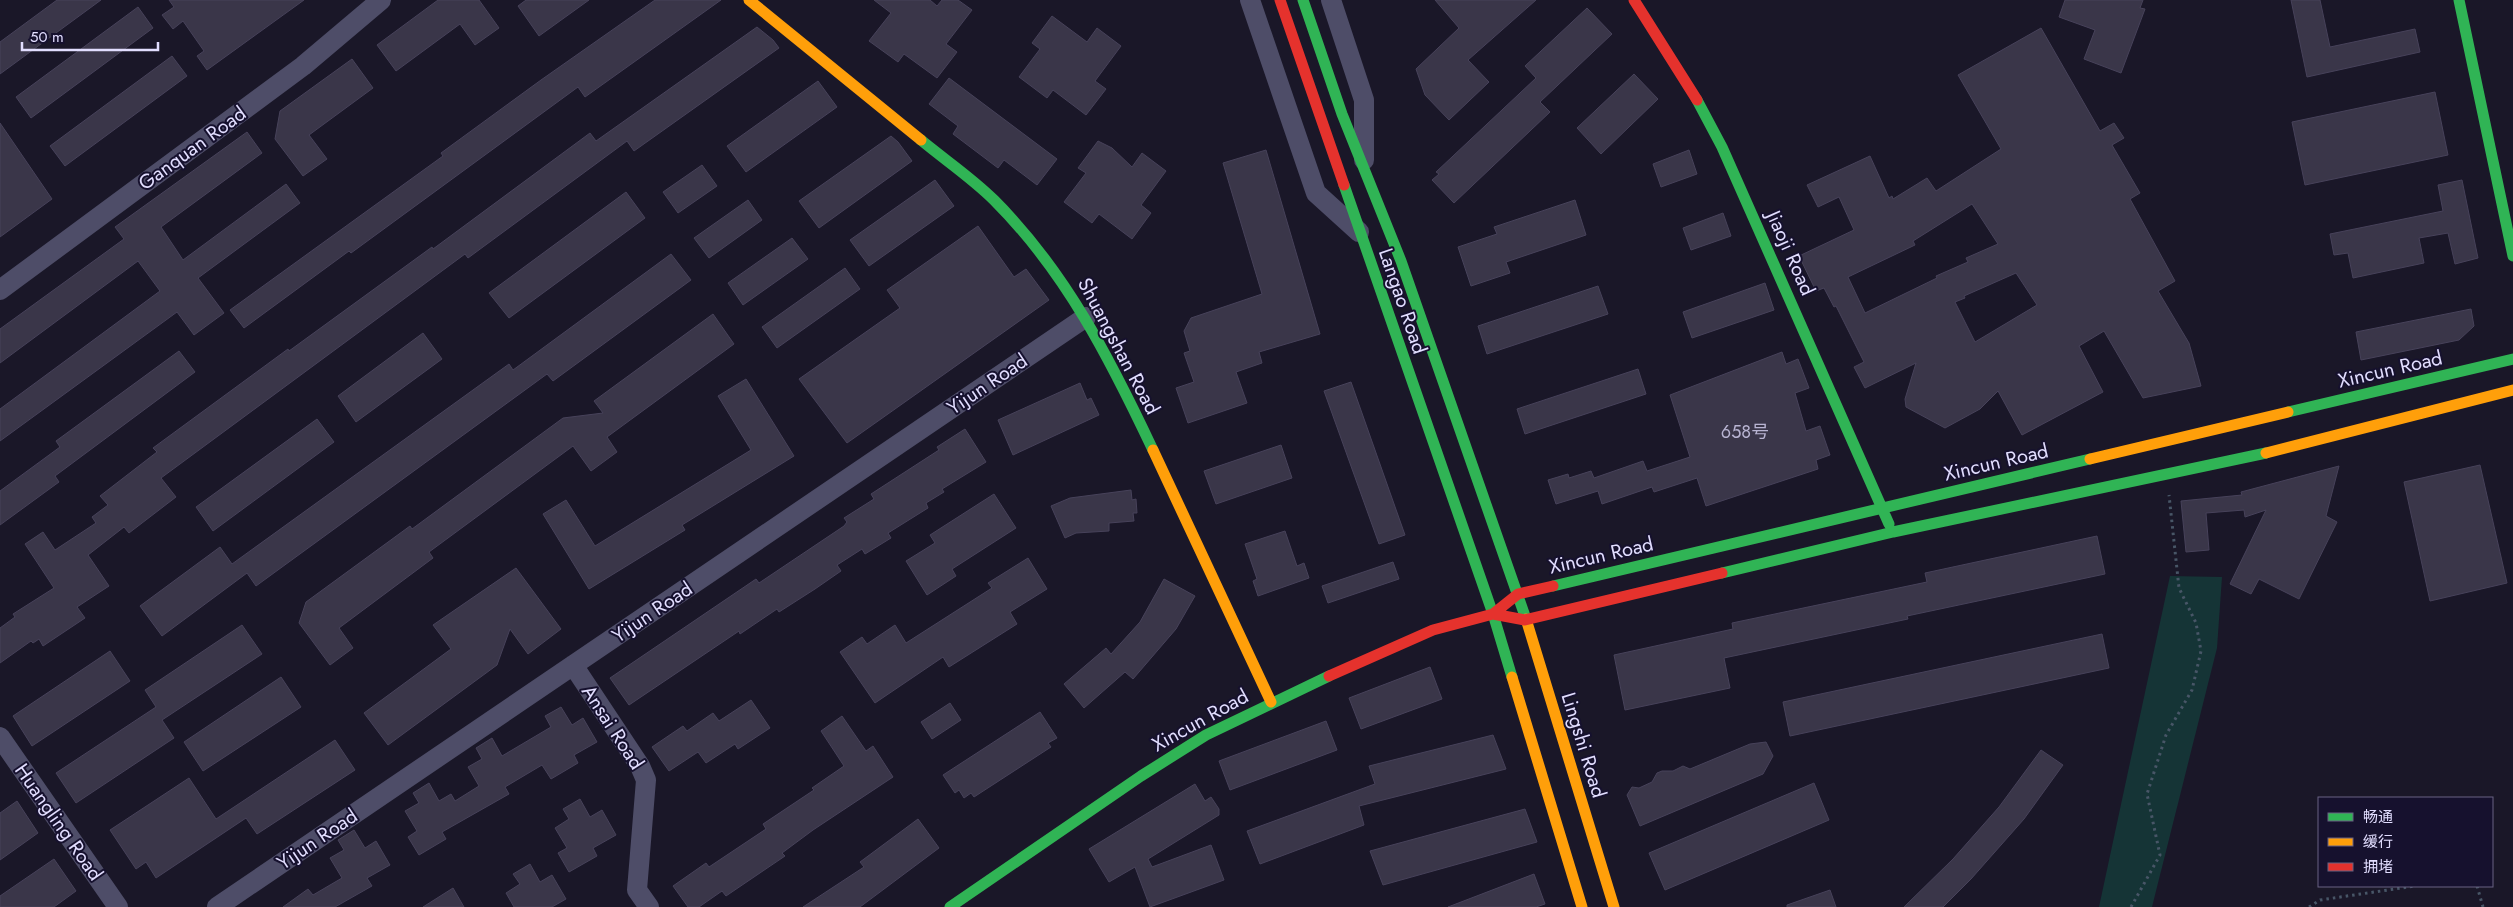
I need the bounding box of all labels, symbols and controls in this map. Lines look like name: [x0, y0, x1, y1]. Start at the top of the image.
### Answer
scale bar: [22, 20, 159, 52]
text: 50 m: [30, 26, 64, 48]
street label: Ganquan Road: [132, 99, 252, 197]
street label: Jiaoji Road: [1758, 204, 1822, 300]
street label: Langao Road: [1371, 244, 1434, 358]
street label: Shuangshan Road: [1070, 273, 1167, 420]
street label: Xincun Road: [2335, 343, 2445, 396]
street label: Yijun Road: [941, 347, 1033, 422]
house number: 658号: [1721, 419, 1769, 445]
street label: Xincun Road: [1941, 436, 2051, 489]
street label: Xincun Road: [1546, 529, 1656, 582]
street label: Yijun Road: [606, 575, 698, 650]
street label: Ansai Road: [574, 679, 651, 775]
street label: Xincun Road: [1147, 682, 1254, 759]
street label: Lingshi Road: [1554, 689, 1613, 802]
street label: Huangling Road: [7, 758, 110, 887]
legend: [2318, 797, 2493, 887]
street label: Yijun Road: [271, 802, 363, 877]
text: 畅通: [2363, 806, 2393, 828]
text: 缓行: [2363, 831, 2393, 853]
text: 拥堵: [2363, 856, 2393, 878]

